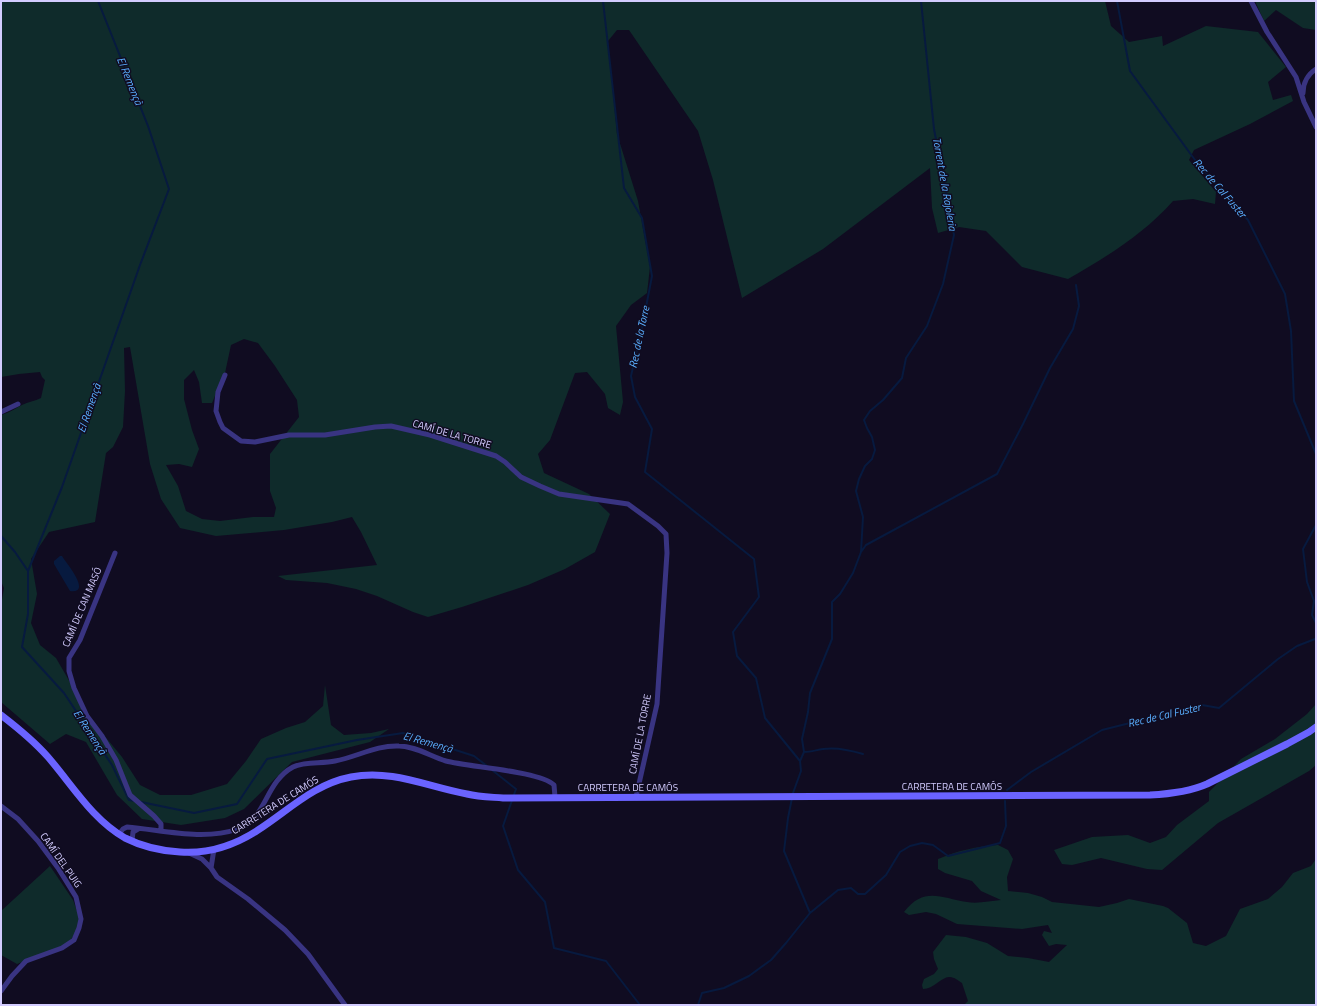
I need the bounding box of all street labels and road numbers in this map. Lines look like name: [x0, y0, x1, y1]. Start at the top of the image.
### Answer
street label: CAMÍ DE LA TORRE: [411, 416, 493, 453]
street label: CAMÍ DE CAN MASÓ: [58, 564, 106, 649]
street label: CAMÍ DE LA TORRE: [625, 692, 655, 775]
street label: CARRETERA DE CAMÓS: [228, 772, 322, 838]
street label: CARRETERA DE CAMÓS: [902, 779, 1002, 794]
street label: CARRETERA DE CAMÓS: [578, 780, 678, 795]
street label: CAMÍ DEL PUIG: [36, 829, 86, 891]

